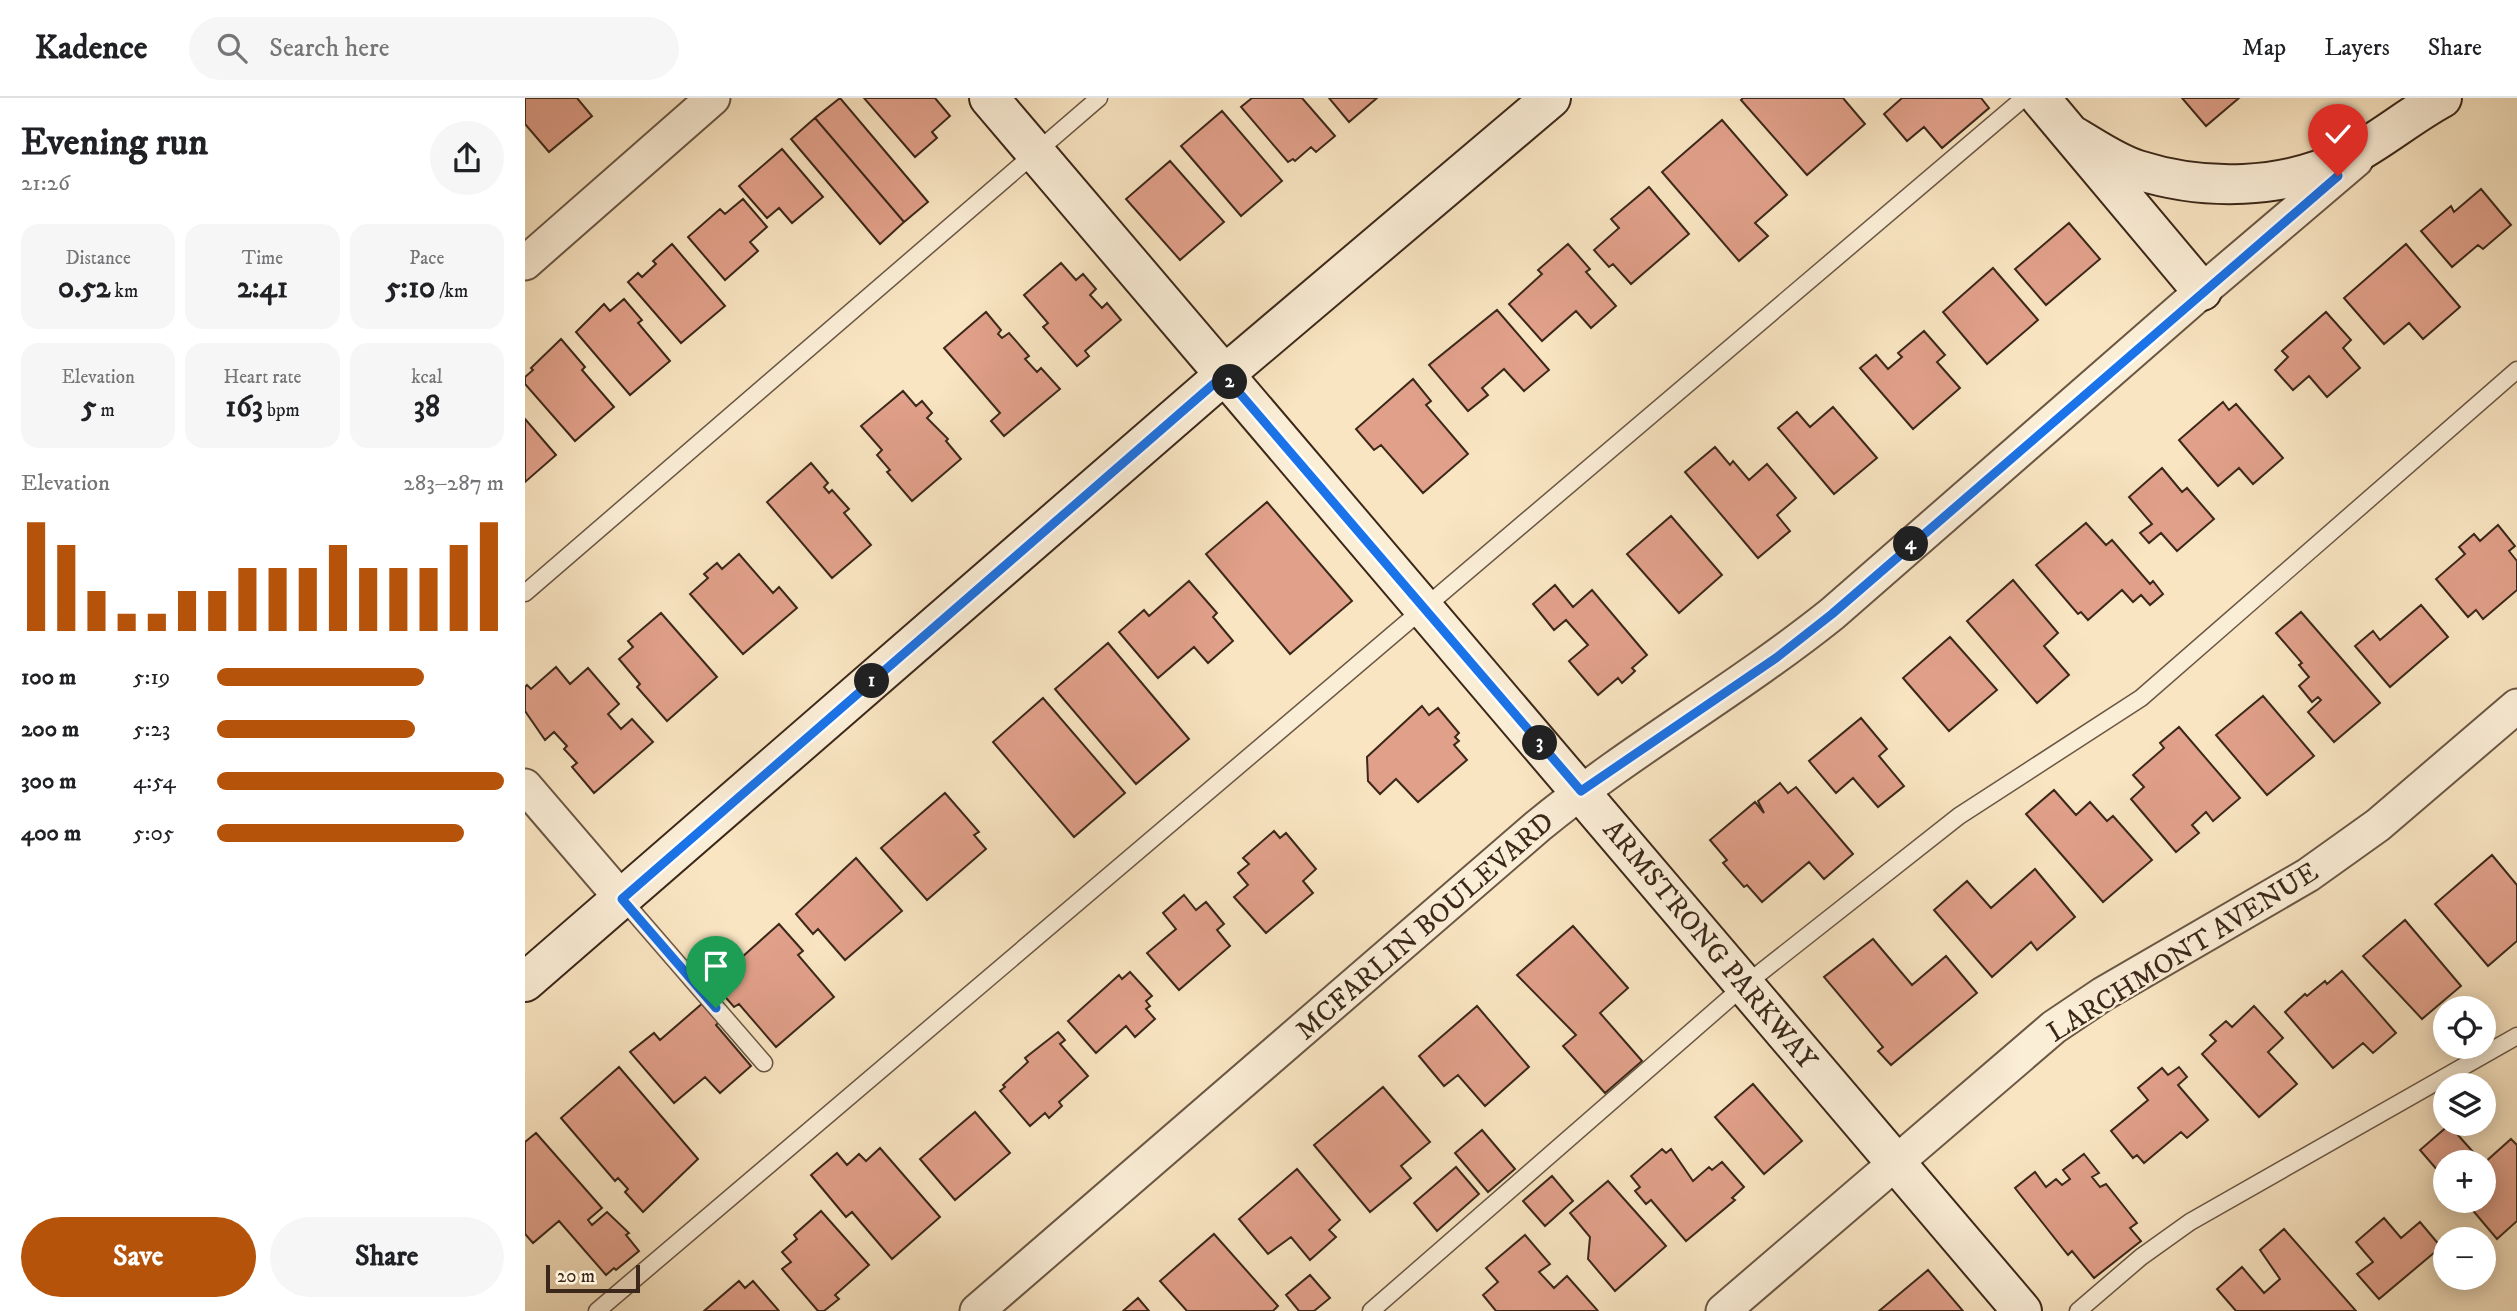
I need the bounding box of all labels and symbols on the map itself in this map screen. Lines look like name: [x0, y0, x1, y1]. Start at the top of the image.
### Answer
pin: [2308, 104, 2368, 176]
pin: 2: [1213, 364, 1247, 400]
pin: 4: [1893, 526, 1929, 562]
pin: 1: [855, 664, 889, 698]
pin: 3: [1523, 726, 1557, 760]
street label: MCFARLIN BOULEVARD: [1289, 805, 1561, 1048]
street label: ARMSTRONG PARKWAY: [1595, 813, 1825, 1077]
street label: LARCHMONT AVENUE: [2041, 854, 2325, 1050]
pin: [686, 936, 746, 1008]
scale bar: [546, 1262, 641, 1294]

